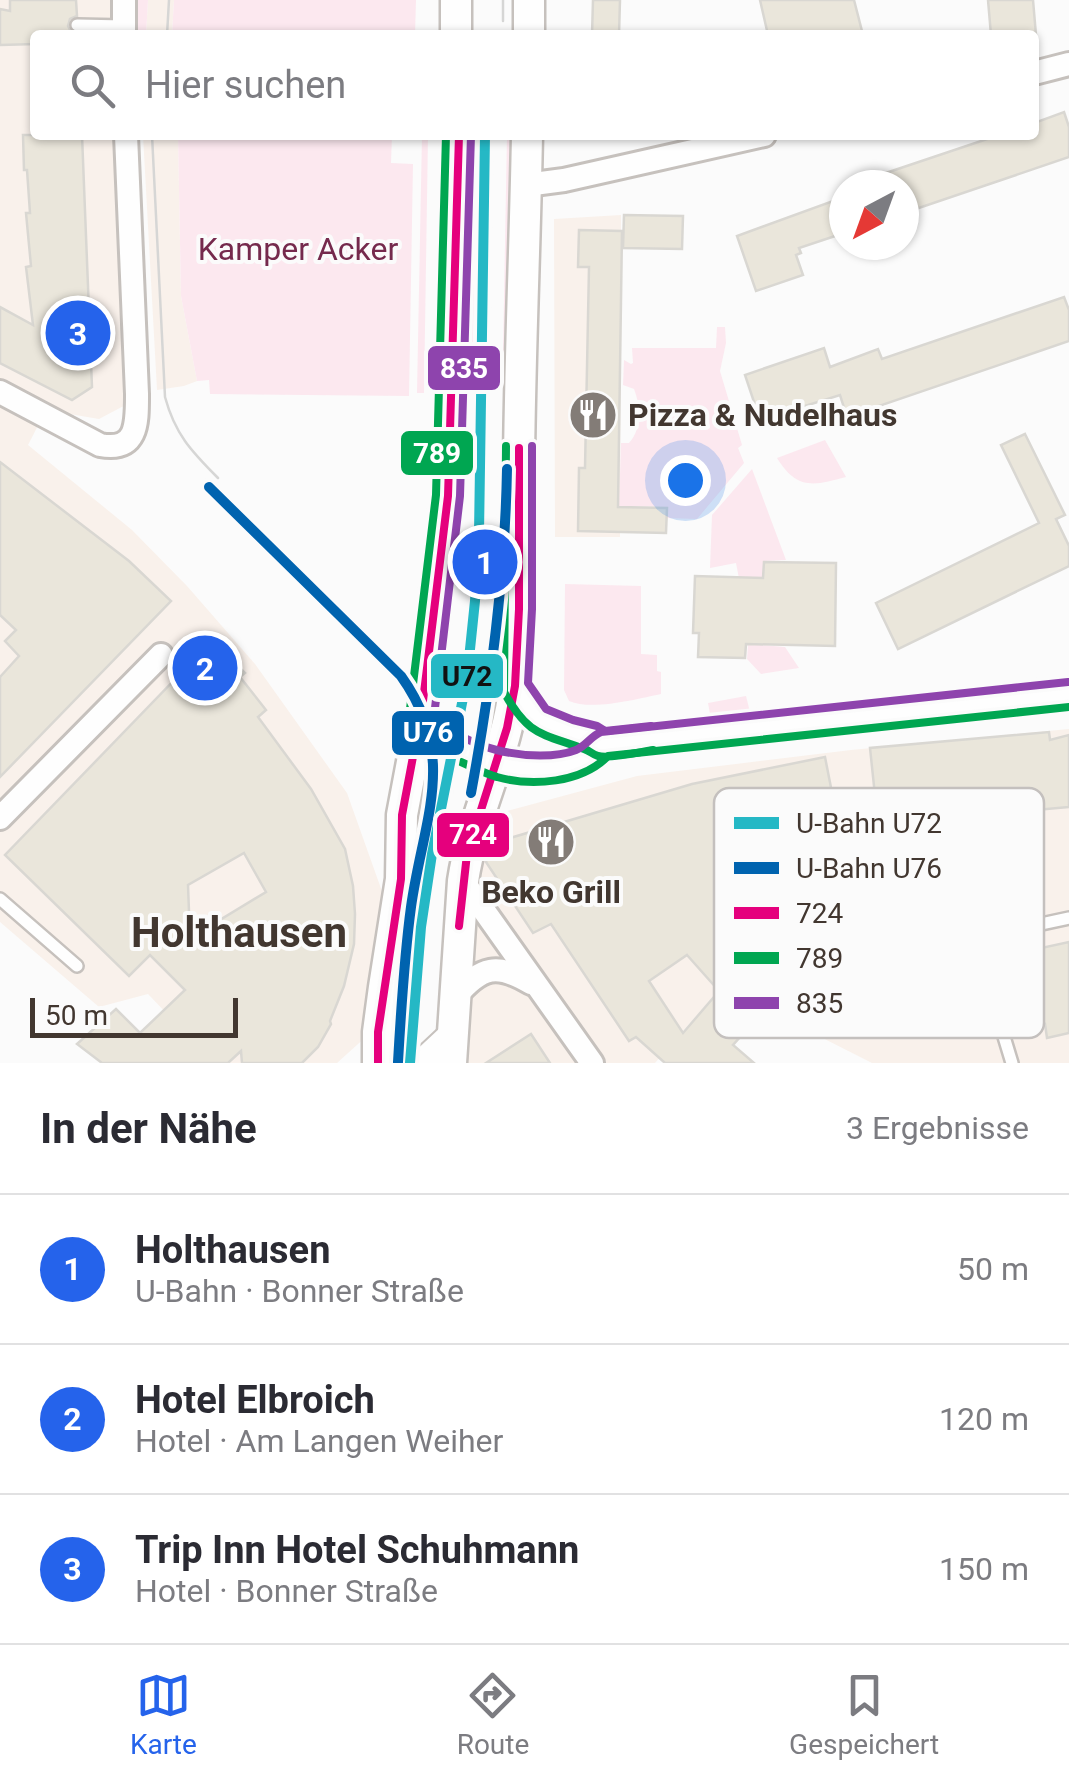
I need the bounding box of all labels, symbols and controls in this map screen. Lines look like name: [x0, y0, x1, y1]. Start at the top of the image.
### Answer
search box: [30, 30, 1039, 140]
icon: search: [65, 58, 120, 113]
text: Hier suchen: [145, 63, 346, 107]
north arrow: [829, 170, 919, 260]
park label: Kamper Acker: [198, 230, 398, 268]
pin: 3: [46, 296, 110, 370]
line badge: 835: [426, 344, 502, 392]
text: 835: [440, 352, 488, 385]
restaurant icon: Pizza & Nudelhaus: [567, 389, 619, 441]
place label: Pizza & Nudelhaus: [628, 396, 897, 434]
line badge: 789: [399, 429, 475, 477]
text: 789: [413, 437, 461, 470]
your location: [660, 455, 711, 506]
pin: 1: [452, 524, 518, 600]
pin: 2: [172, 630, 238, 706]
line badge: U72: [429, 652, 505, 700]
text: U72: [442, 660, 492, 693]
line badge: U76: [390, 709, 466, 757]
text: U76: [403, 716, 453, 749]
legend: [714, 788, 1044, 1038]
text: U-Bahn U72: [796, 807, 942, 840]
line badge: 724: [435, 811, 511, 859]
restaurant icon: Beko Grill: [525, 816, 577, 868]
text: 724: [449, 818, 497, 851]
text: U-Bahn U76: [796, 852, 942, 885]
place label: Beko Grill: [481, 873, 621, 911]
text: 724: [796, 897, 843, 930]
district label: Holthausen: [131, 908, 347, 957]
text: 789: [796, 942, 843, 975]
text: 835: [796, 987, 843, 1020]
scale bar: [30, 993, 238, 1038]
text: 50 m: [45, 999, 108, 1032]
text: In der Nähe: [40, 1104, 257, 1153]
text: 3 Ergebnisse: [846, 1109, 1029, 1147]
text: Holthausen: [135, 1228, 330, 1272]
text: 1: [63, 1250, 82, 1288]
text: 50 m: [957, 1250, 1029, 1288]
text: U-Bahn · Bonner Straße: [135, 1272, 464, 1310]
text: Hotel Elbroich: [135, 1378, 375, 1422]
text: 2: [63, 1400, 82, 1438]
text: 120 m: [939, 1400, 1029, 1438]
text: Hotel · Am Langen Weiher: [135, 1422, 503, 1460]
text: Trip Inn Hotel Schuhmann: [135, 1528, 579, 1572]
text: 3: [63, 1550, 82, 1588]
text: 150 m: [939, 1550, 1029, 1588]
text: Hotel · Bonner Straße: [135, 1572, 438, 1610]
tab: Karte: [130, 1668, 197, 1761]
tab: Route: [457, 1668, 529, 1761]
tab: Gespeichert: [789, 1668, 939, 1761]

